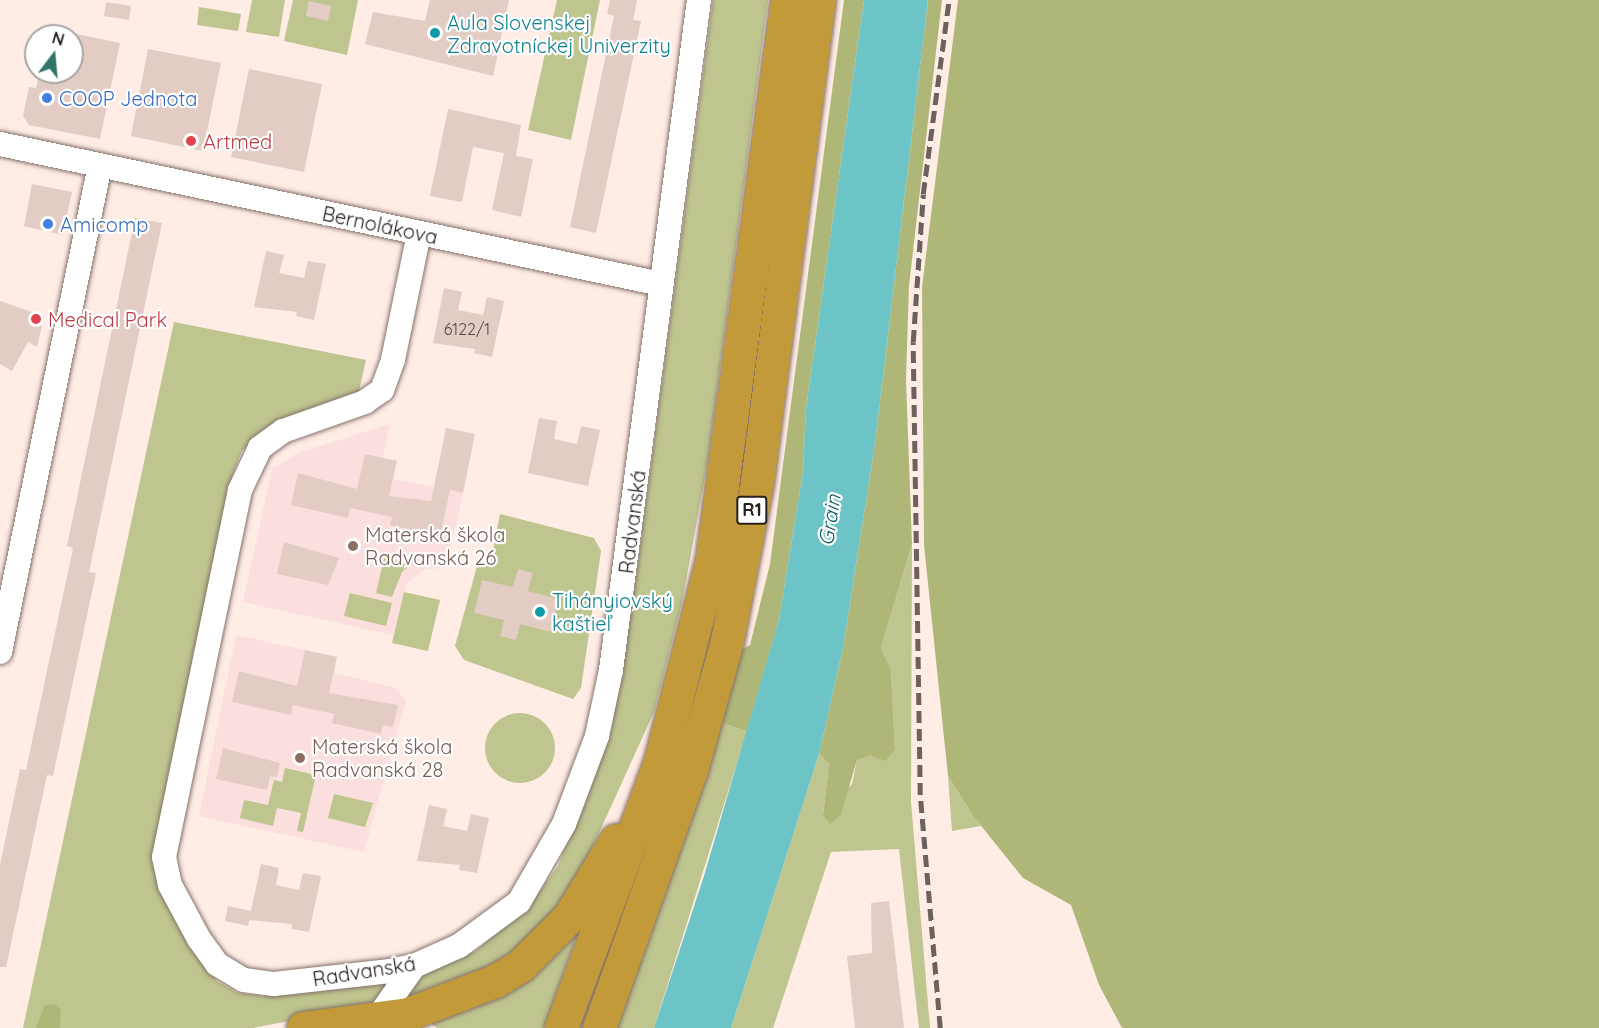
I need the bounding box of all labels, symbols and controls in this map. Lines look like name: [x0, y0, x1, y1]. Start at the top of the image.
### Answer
place label: Aula Slovenskej Zdravotníckej Univerzity: [447, 10, 671, 57]
north arrow: [24, 24, 84, 84]
marker: Aula Slovenskej Zdravotníckej Univerzity: [428, 26, 442, 40]
text: N: [50, 27, 67, 50]
place label: COOP Jednota: [59, 86, 197, 110]
marker: COOP Jednota: [40, 91, 54, 105]
place label: Artmed: [203, 129, 272, 153]
marker: Artmed: [184, 134, 198, 148]
street label: Bernolákova: [320, 201, 440, 249]
place label: Amicomp: [60, 212, 148, 236]
marker: Amicomp: [41, 217, 55, 231]
place label: Medical Park: [48, 307, 167, 331]
marker: Medical Park: [29, 312, 43, 326]
house number: 6122/1: [444, 319, 490, 339]
street label: Radvanská: [614, 469, 650, 575]
water label: Grain: [813, 492, 845, 548]
road number: R1: [736, 495, 768, 525]
place label: Materská škola Radvanská 26: [365, 522, 505, 569]
marker: Materská škola Radvanská 26: [346, 539, 360, 553]
place label: Tihányiovský kaštieľ: [552, 588, 673, 635]
marker: Tihányiovský kaštieľ: [533, 605, 547, 619]
place label: Materská škola Radvanská 28: [312, 734, 452, 781]
marker: Materská škola Radvanská 28: [293, 751, 307, 765]
street label: Radvanská: [311, 951, 417, 991]

